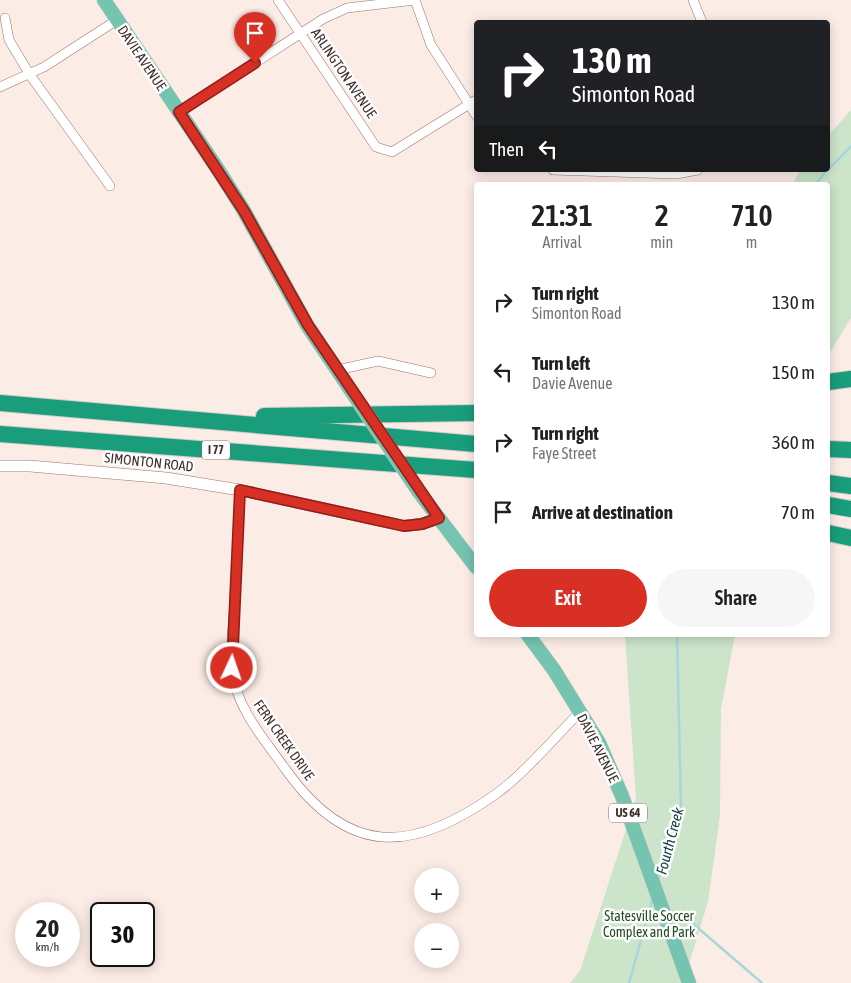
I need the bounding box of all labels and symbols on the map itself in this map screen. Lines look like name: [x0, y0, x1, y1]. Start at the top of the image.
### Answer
pin: [234, 12, 276, 63]
street label: DAVIE AVENUE: [115, 23, 170, 93]
street label: ARLINGTON AVENUE: [308, 25, 380, 121]
road number: I 77: [202, 440, 230, 460]
street label: SIMONTON ROAD: [104, 449, 194, 475]
position arrow: [205, 641, 257, 693]
street label: FERN CREEK DRIVE: [250, 697, 318, 783]
street label: DAVIE AVENUE: [574, 711, 622, 785]
road number: US 64: [609, 804, 647, 822]
water label: Fourth Creek: [652, 805, 687, 876]
speed limit sign: 30: [90, 902, 155, 967]
park label: Statesville Soccer Complex and Park: [603, 908, 695, 940]

